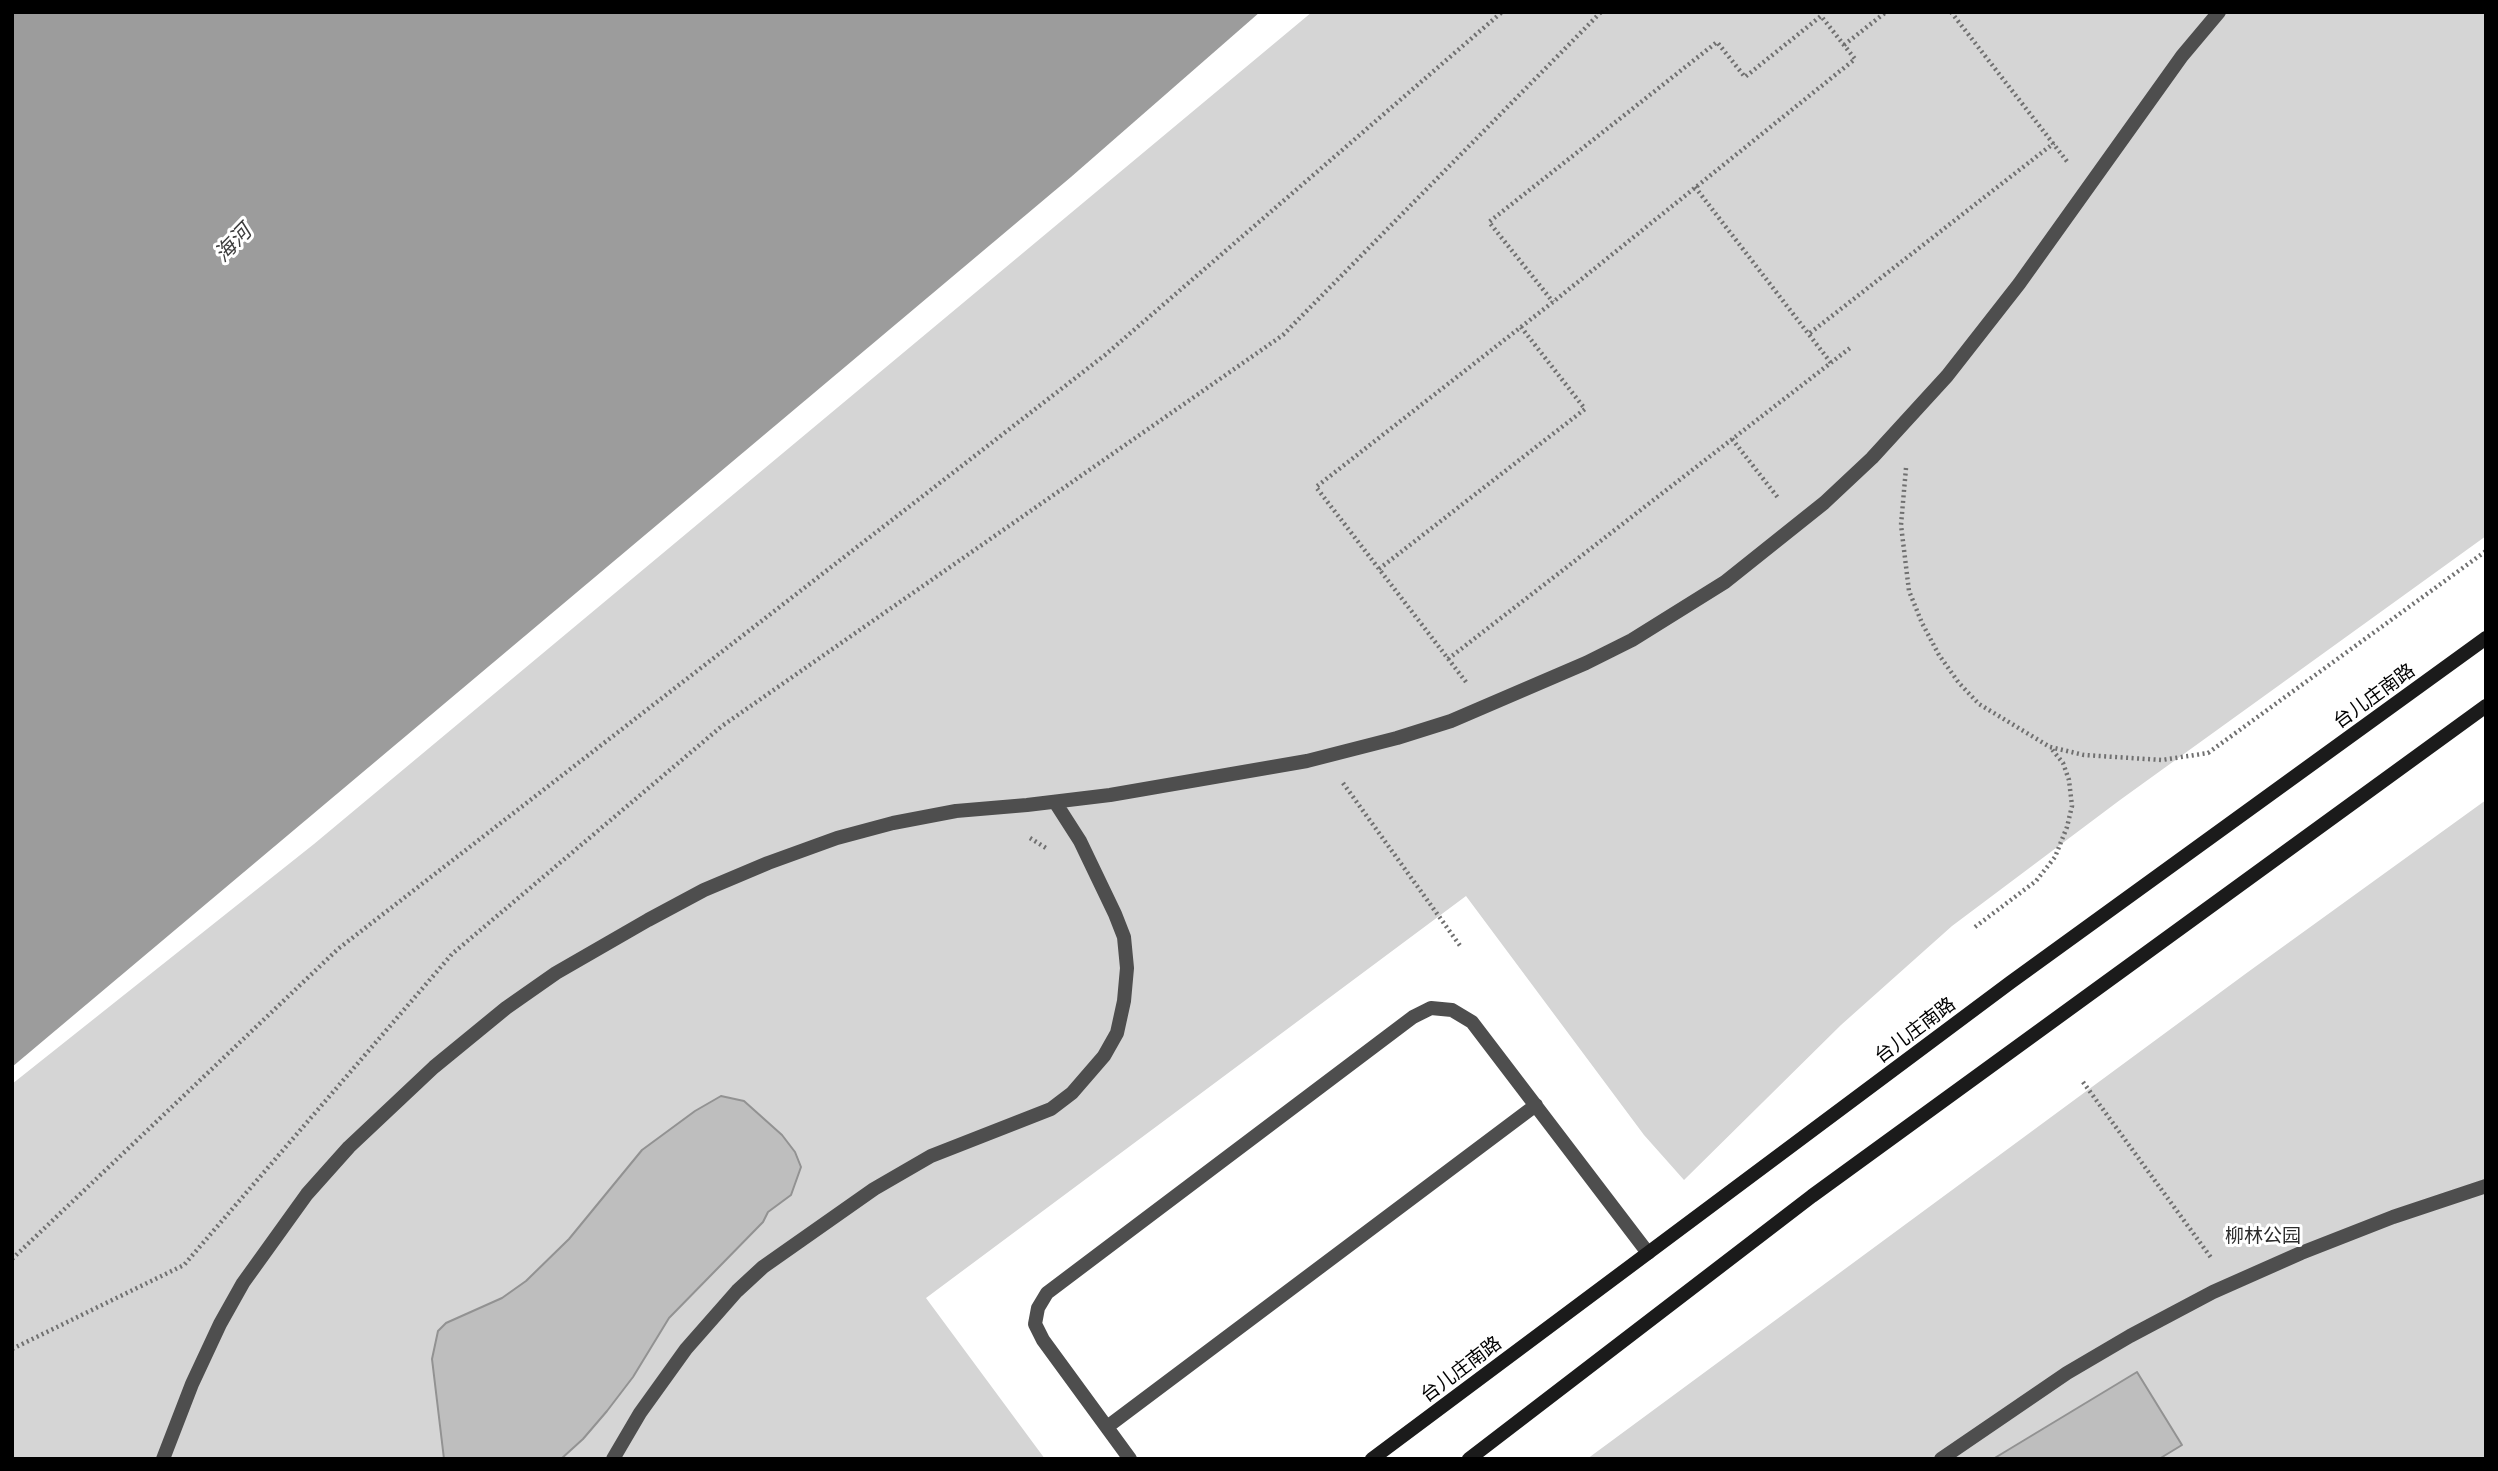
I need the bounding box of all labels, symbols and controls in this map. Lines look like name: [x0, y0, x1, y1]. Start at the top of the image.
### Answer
water label: 海河: [209, 219, 257, 267]
street label: 台儿庄南路: [2329, 659, 2419, 733]
street label: 台儿庄南路: [1870, 992, 1960, 1068]
park label: 柳林公园: [2225, 1225, 2301, 1247]
street label: 台儿庄南路: [1416, 1331, 1506, 1407]

